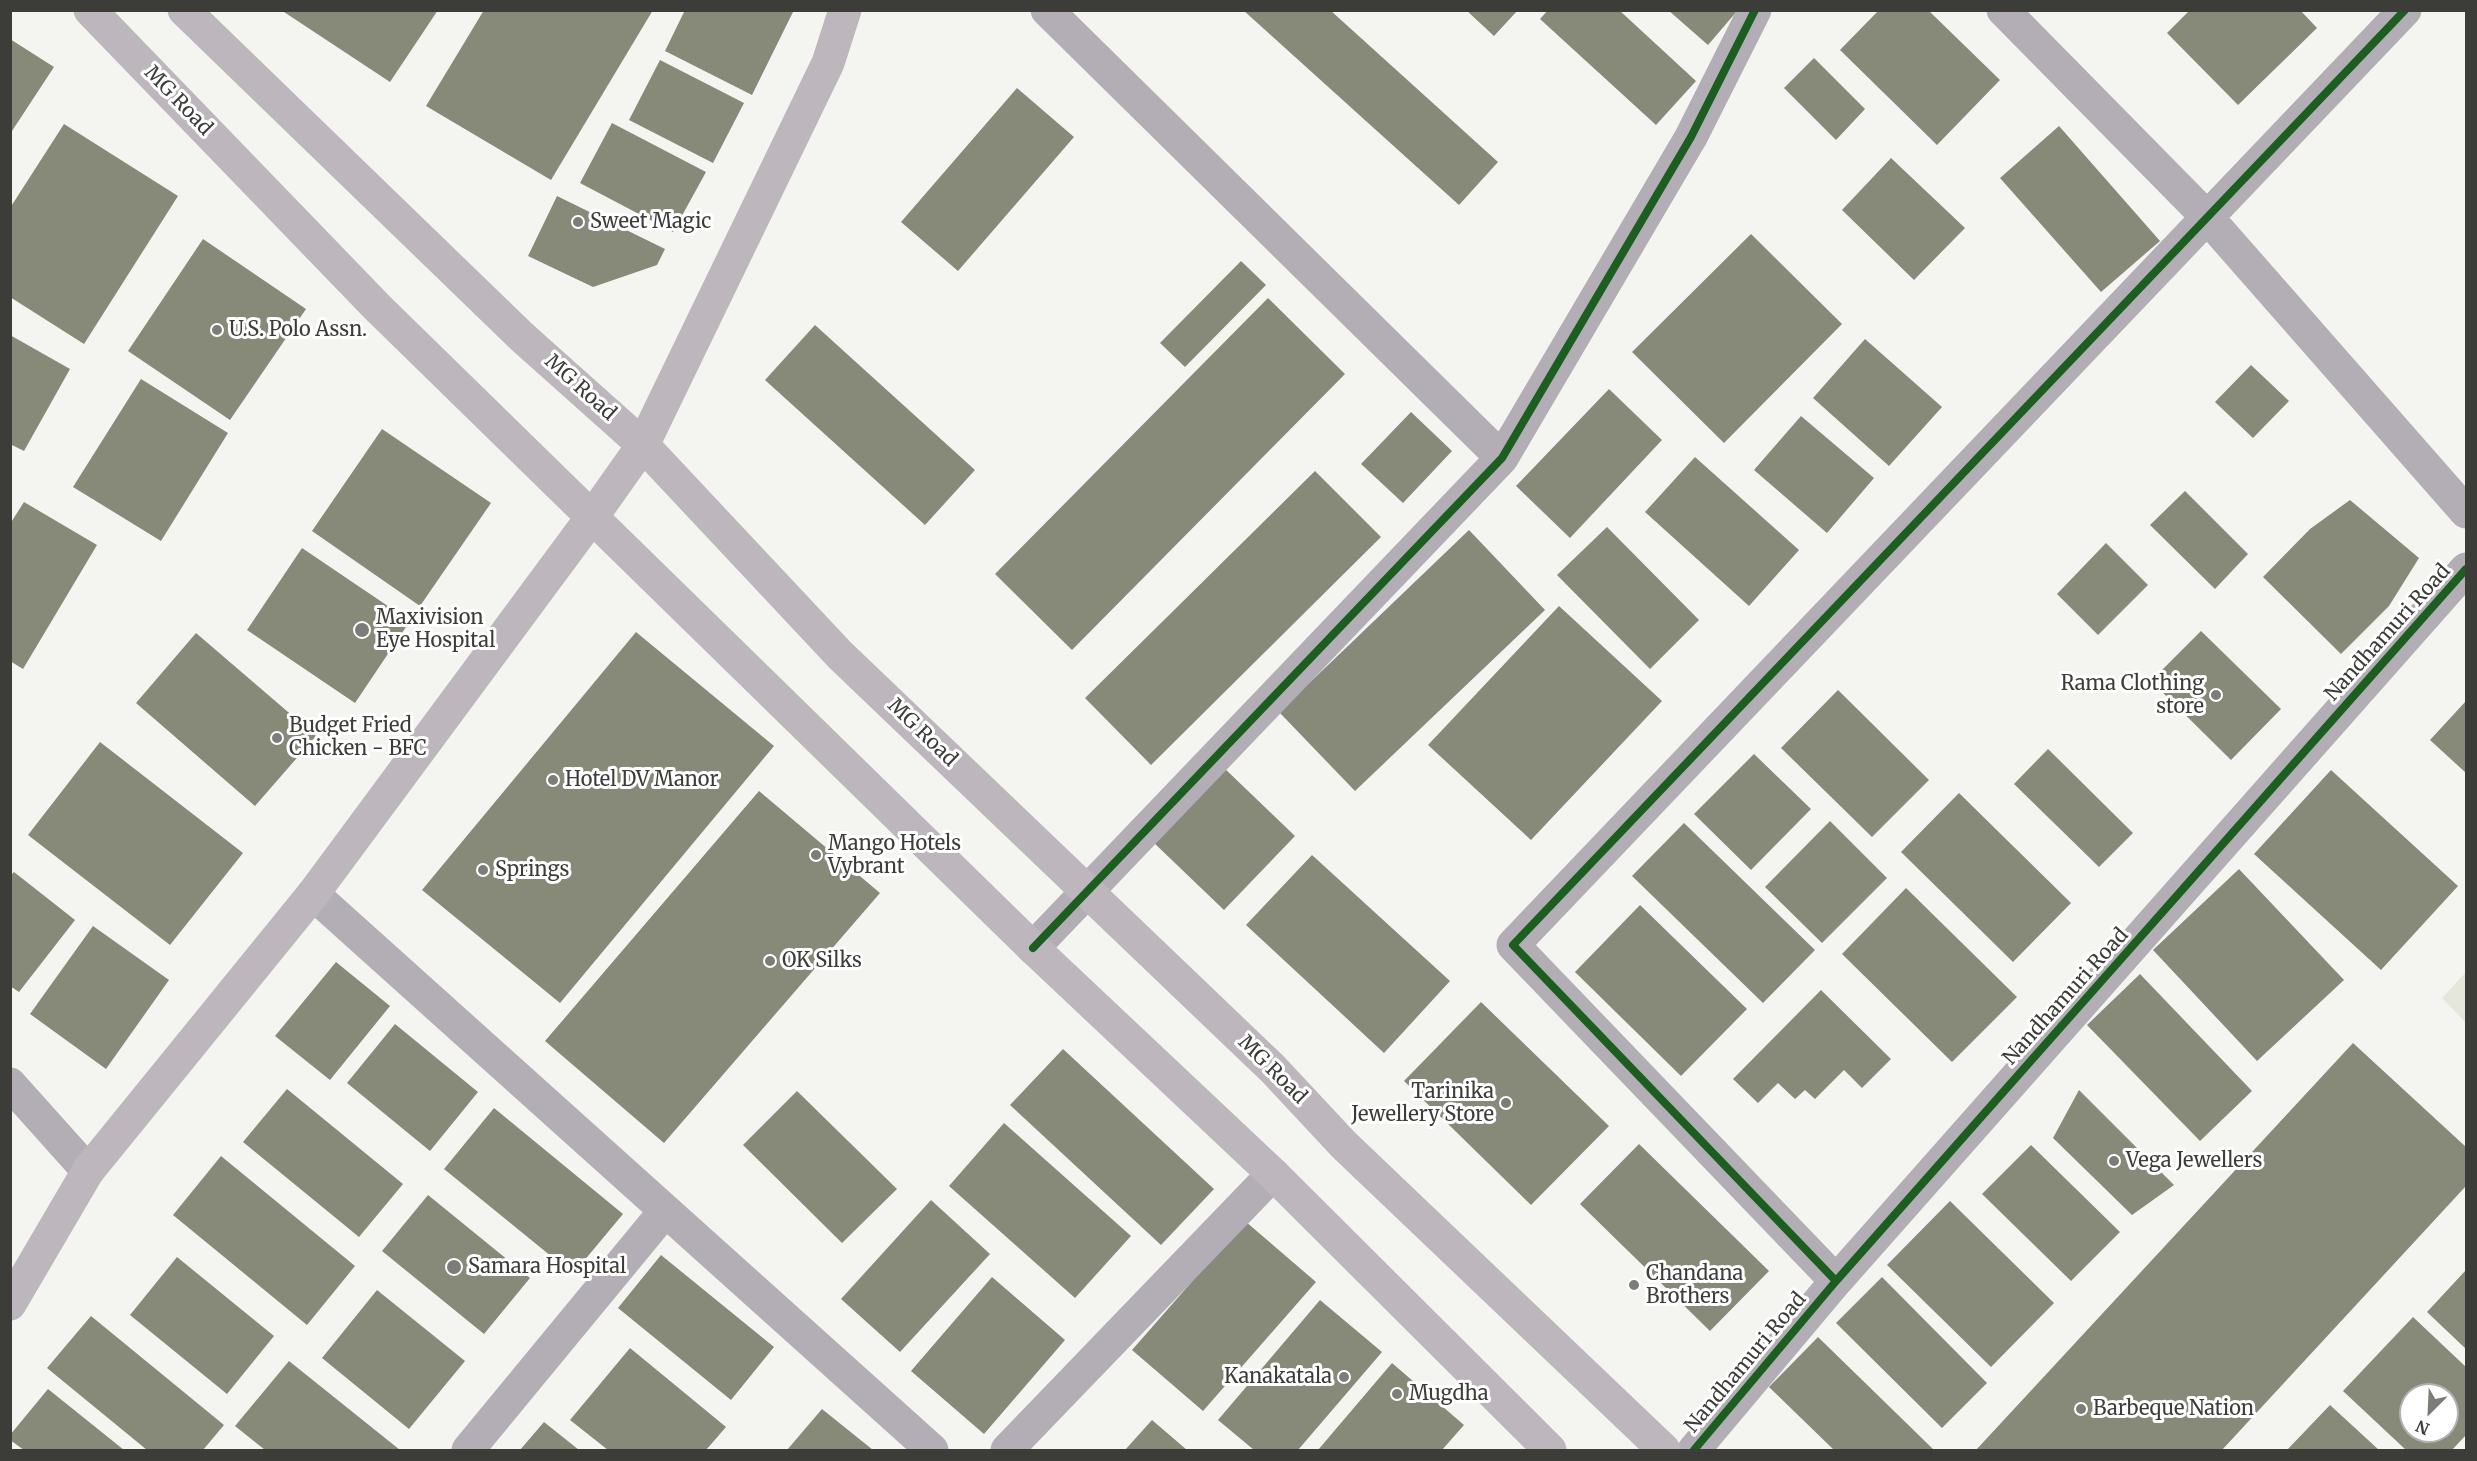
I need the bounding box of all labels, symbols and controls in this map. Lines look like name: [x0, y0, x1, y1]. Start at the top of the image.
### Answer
street label: MG Road: [139, 61, 217, 141]
place label: Sweet Magic: [590, 210, 711, 234]
marker: Sweet Magic: [571, 215, 585, 229]
place label: U.S. Polo Assn.: [229, 318, 367, 342]
marker: U.S. Polo Assn.: [210, 323, 224, 337]
street label: MG Road: [540, 350, 620, 426]
street label: Nandhamuri Road: [2320, 560, 2456, 706]
place label: Maxivision Eye Hospital: [376, 606, 495, 653]
marker: Maxivision Eye Hospital: [353, 621, 371, 639]
place label: Rama Clothing store: [2061, 672, 2204, 719]
marker: Rama Clothing store: [2209, 688, 2223, 702]
street label: MG Road: [882, 694, 962, 772]
place label: Budget Fried Chicken - BFC: [289, 714, 427, 761]
marker: Budget Fried Chicken - BFC: [270, 731, 284, 745]
place label: Hotel DV Manor: [565, 768, 718, 792]
marker: Hotel DV Manor: [546, 773, 560, 787]
place label: Mango Hotels Vybrant: [828, 832, 961, 879]
marker: Mango Hotels Vybrant: [809, 848, 823, 862]
place label: Springs: [495, 858, 569, 882]
marker: Springs: [476, 863, 490, 877]
street label: Nandhamuri Road: [1998, 924, 2134, 1070]
place label: OK Silks: [782, 949, 862, 973]
marker: OK Silks: [763, 954, 777, 968]
street label: MG Road: [1233, 1031, 1311, 1109]
place label: Tarinika Jewellery Store: [1351, 1080, 1494, 1127]
marker: Tarinika Jewellery Store: [1499, 1096, 1513, 1110]
place label: Vega Jewellers: [2126, 1149, 2262, 1173]
marker: Vega Jewellers: [2107, 1154, 2121, 1168]
place label: Samara Hospital: [468, 1255, 626, 1279]
marker: Samara Hospital: [445, 1258, 463, 1276]
place label: Chandana Brothers: [1646, 1262, 1743, 1309]
marker: Chandana Brothers: [1627, 1278, 1641, 1292]
street label: Nandhamuri Road: [1680, 1288, 1812, 1438]
place label: Kanakatala: [1224, 1365, 1332, 1389]
marker: Kanakatala: [1337, 1370, 1351, 1384]
place label: Mugdha: [1409, 1382, 1488, 1406]
north arrow: [2399, 1383, 2459, 1443]
marker: Mugdha: [1390, 1387, 1404, 1401]
place label: Barbeque Nation: [2093, 1397, 2254, 1421]
marker: Barbeque Nation: [2074, 1402, 2088, 1416]
text: N: [2413, 1416, 2432, 1439]

